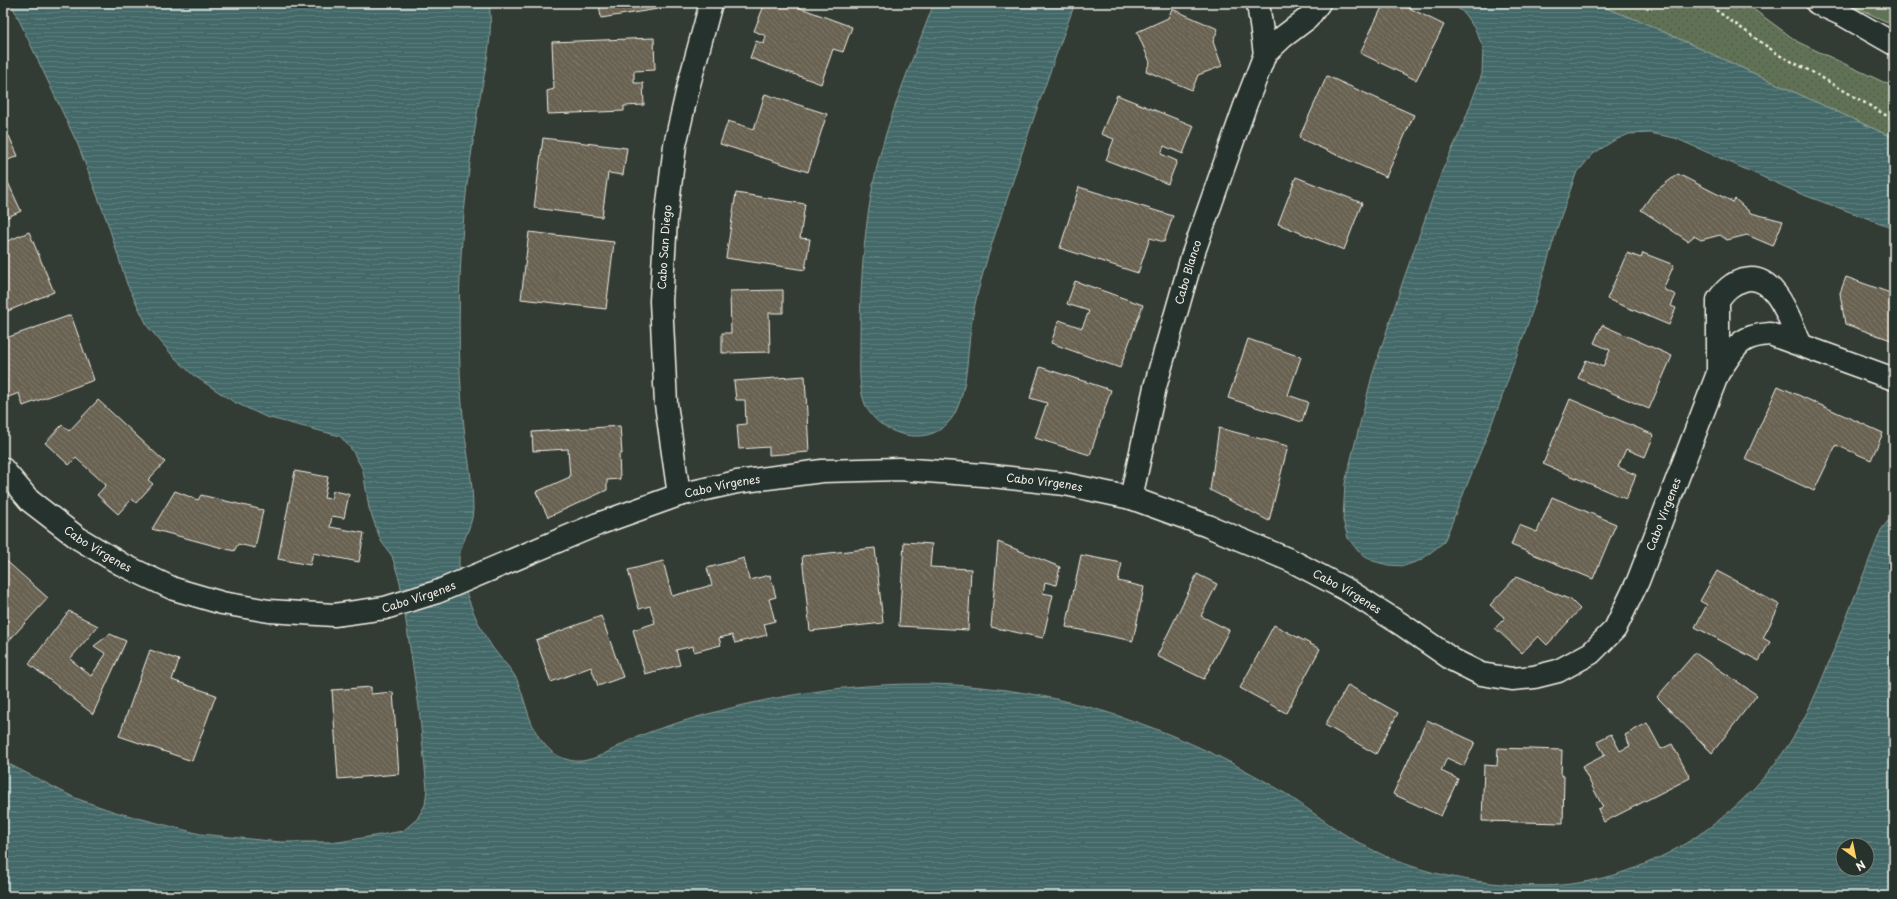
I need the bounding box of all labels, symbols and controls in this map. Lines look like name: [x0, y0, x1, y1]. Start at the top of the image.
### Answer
street label: Cabo San Diego: [653, 204, 676, 290]
street label: Cabo Blanco: [1170, 237, 1205, 306]
street label: Cabo Vírgenes: [1005, 469, 1084, 496]
street label: Cabo Vírgenes: [683, 470, 761, 502]
street label: Cabo Vírgenes: [1641, 475, 1685, 553]
street label: Cabo Vírgenes: [60, 521, 135, 576]
street label: Cabo Vírgenes: [1310, 564, 1385, 618]
street label: Cabo Vírgenes: [379, 576, 458, 617]
north arrow: [1835, 837, 1875, 877]
text: N: [1852, 856, 1869, 875]

